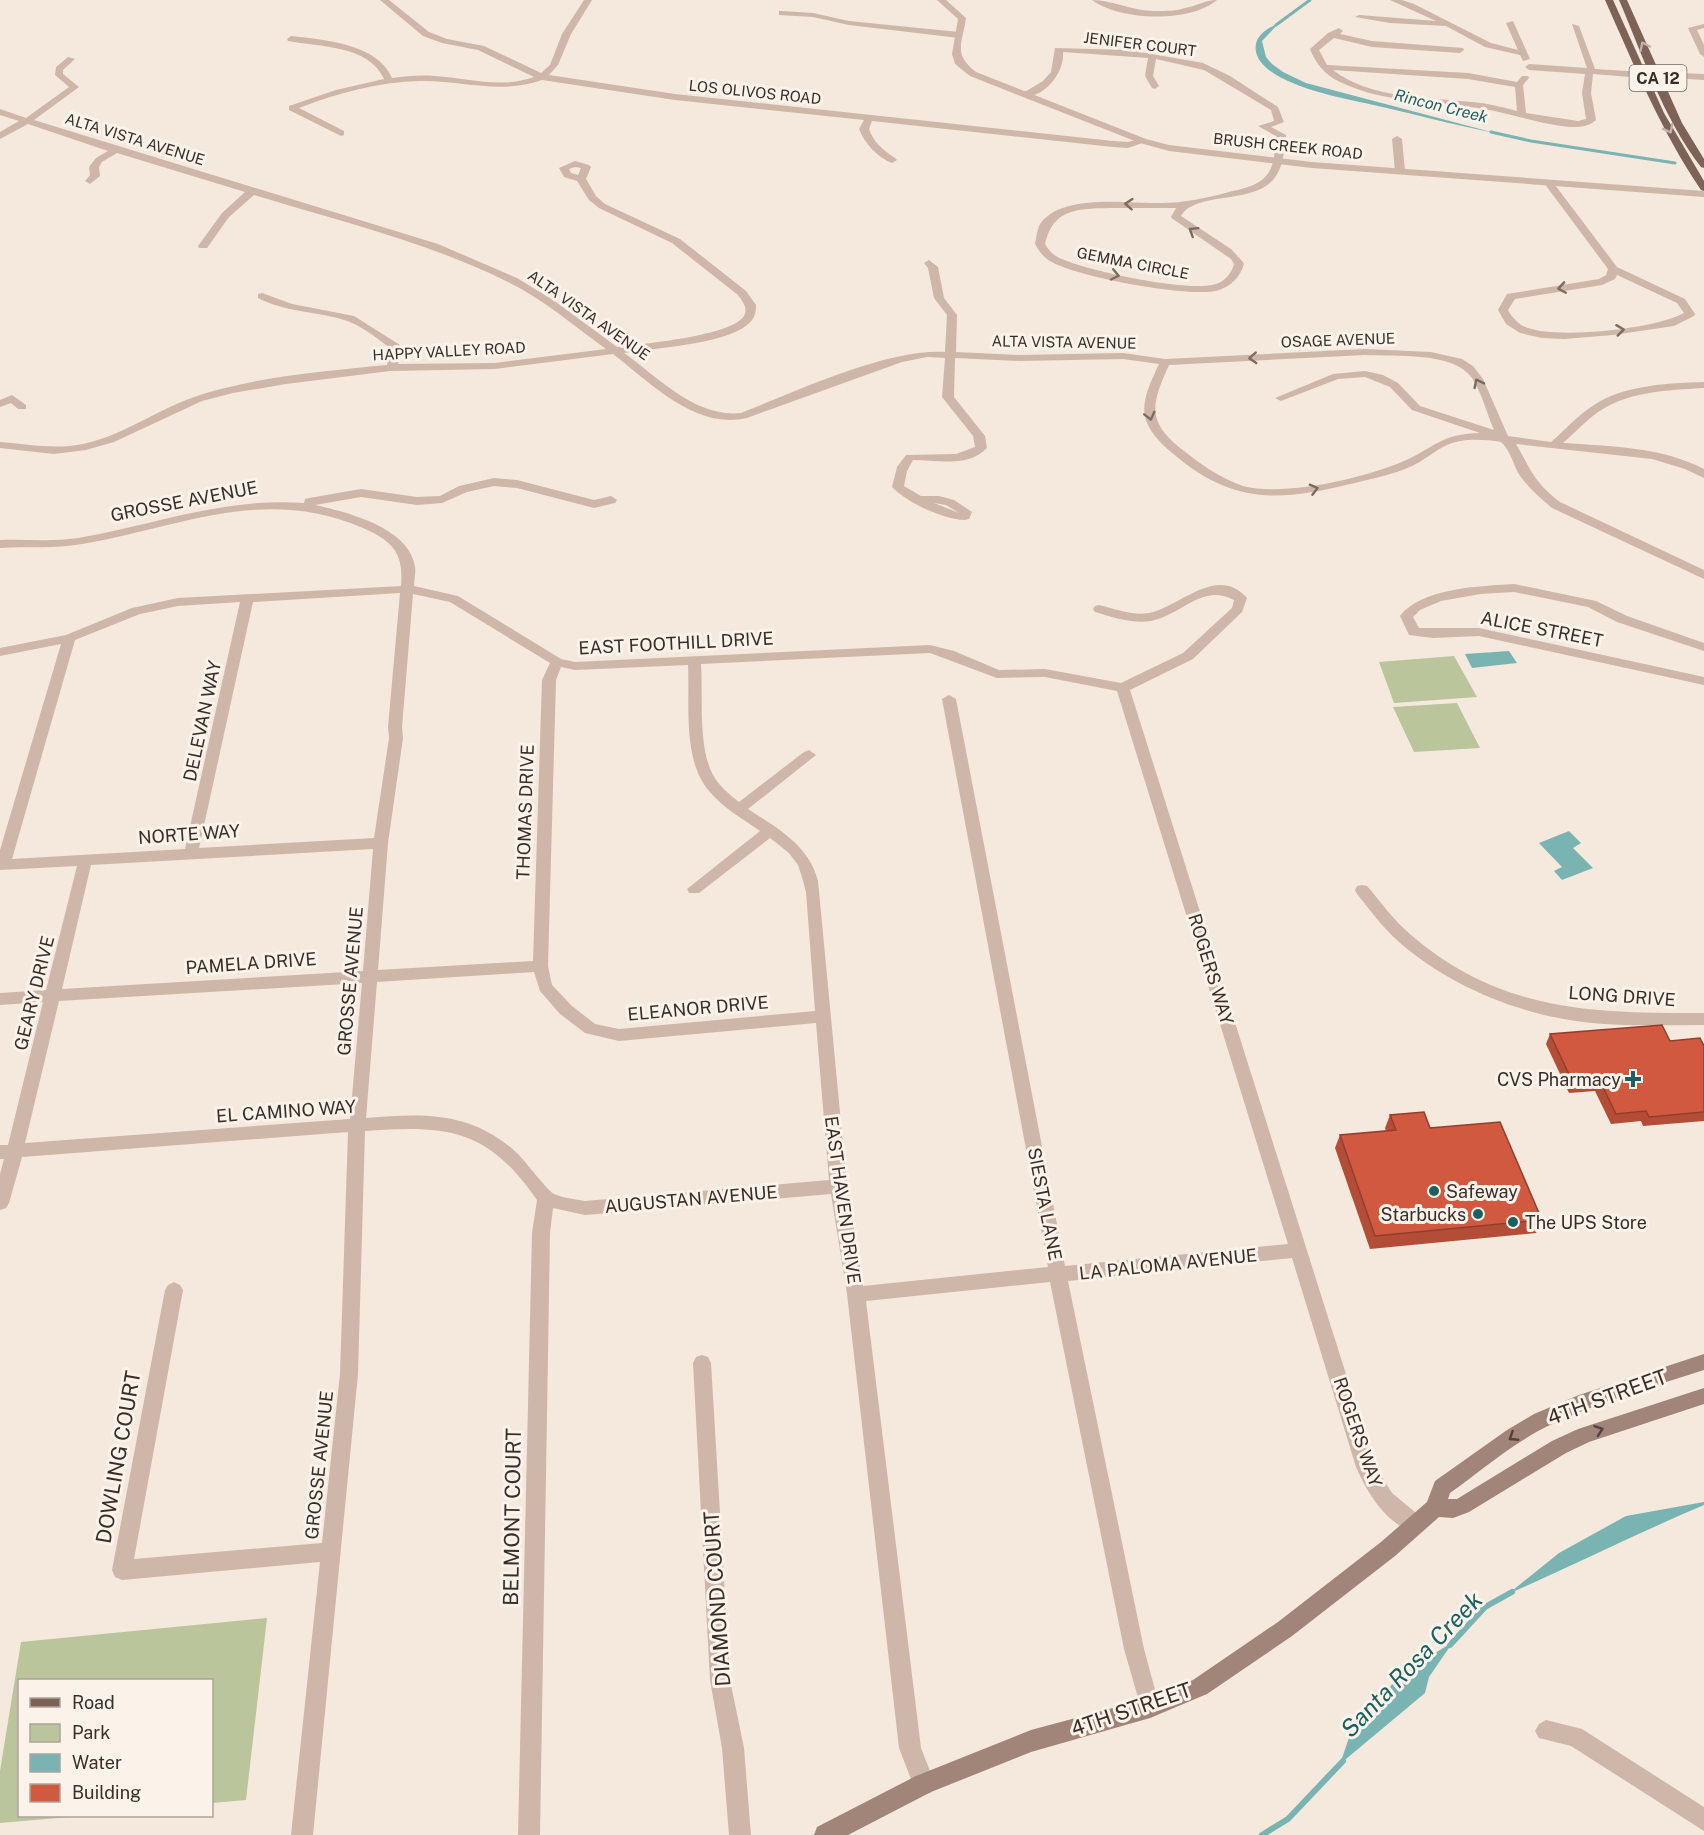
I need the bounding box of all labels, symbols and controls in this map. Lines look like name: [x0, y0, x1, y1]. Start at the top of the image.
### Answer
street label: JENIFER COURT: [1083, 29, 1197, 59]
one-way arrow: [1639, 41, 1651, 52]
road number: CA 12: [1630, 65, 1686, 91]
street label: LOS OLIVOS ROAD: [688, 77, 822, 107]
water label: Rincon Creek: [1392, 85, 1490, 127]
street label: ALTA VISTA AVENUE: [63, 110, 207, 168]
one-way arrow: [1662, 123, 1673, 133]
street label: BRUSH CREEK ROAD: [1212, 130, 1364, 162]
one-way arrow: [1125, 198, 1134, 211]
one-way arrow: [1189, 226, 1199, 238]
street label: GEMMA CIRCLE: [1075, 244, 1191, 282]
street label: ALTA VISTA AVENUE: [525, 266, 653, 364]
one-way arrow: [1110, 268, 1120, 281]
one-way arrow: [1558, 282, 1567, 294]
one-way arrow: [1615, 325, 1624, 337]
street label: OSAGE AVENUE: [1281, 330, 1395, 350]
street label: ALTA VISTA AVENUE: [991, 332, 1137, 352]
street label: HAPPY VALLEY ROAD: [372, 338, 526, 364]
one-way arrow: [1249, 352, 1258, 365]
one-way arrow: [1474, 378, 1486, 389]
one-way arrow: [1142, 411, 1155, 421]
street label: GROSSE AVENUE: [109, 476, 259, 526]
one-way arrow: [1308, 484, 1319, 496]
street label: ALICE STREET: [1479, 607, 1605, 651]
street label: EAST FOOTHILL DRIVE: [578, 627, 774, 659]
street label: DELEVAN WAY: [179, 658, 225, 783]
street label: THOMAS DRIVE: [512, 744, 538, 880]
street label: NORTE WAY: [137, 820, 241, 848]
street label: GROSSE AVENUE: [333, 906, 367, 1056]
street label: ROGERS WAY: [1184, 911, 1238, 1027]
street label: GEARY DRIVE: [10, 934, 58, 1052]
street label: PAMELA DRIVE: [185, 948, 317, 978]
street label: LONG DRIVE: [1568, 982, 1676, 1010]
street label: ELEANOR DRIVE: [626, 991, 770, 1025]
place label: CVS Pharmacy: [1497, 1069, 1621, 1090]
marker: CVS Pharmacy: [1626, 1072, 1640, 1086]
street label: EL CAMINO WAY: [215, 1096, 357, 1126]
street label: EAST HAVEN DRIVE: [821, 1115, 865, 1285]
street label: SIESTA LANE: [1024, 1146, 1066, 1262]
street label: AUGUSTAN AVENUE: [604, 1181, 778, 1217]
place label: Safeway: [1446, 1181, 1518, 1202]
marker: Safeway: [1427, 1184, 1441, 1198]
place label: Starbucks: [1381, 1204, 1466, 1225]
marker: Starbucks: [1471, 1207, 1485, 1221]
place label: The UPS Store: [1525, 1212, 1647, 1233]
marker: The UPS Store: [1506, 1215, 1520, 1229]
street label: LA PALOMA AVENUE: [1078, 1244, 1258, 1284]
street label: 4TH STREET: [1544, 1364, 1670, 1430]
street label: DOWLING COURT: [91, 1369, 145, 1545]
street label: ROGERS WAY: [1329, 1374, 1387, 1490]
street label: GROSSE AVENUE: [301, 1390, 337, 1540]
one-way arrow: [1593, 1425, 1604, 1437]
street label: BELMONT COURT: [498, 1428, 526, 1606]
one-way arrow: [1509, 1430, 1520, 1441]
street label: DIAMOND COURT: [698, 1511, 736, 1687]
water label: Santa Rosa Creek: [1334, 1585, 1488, 1743]
street label: 4TH STREET: [1067, 1677, 1195, 1741]
legend: [18, 1679, 213, 1817]
text: Road: [72, 1692, 115, 1713]
text: Park: [72, 1722, 110, 1743]
text: Water: [72, 1752, 122, 1773]
text: Building: [72, 1782, 141, 1803]

